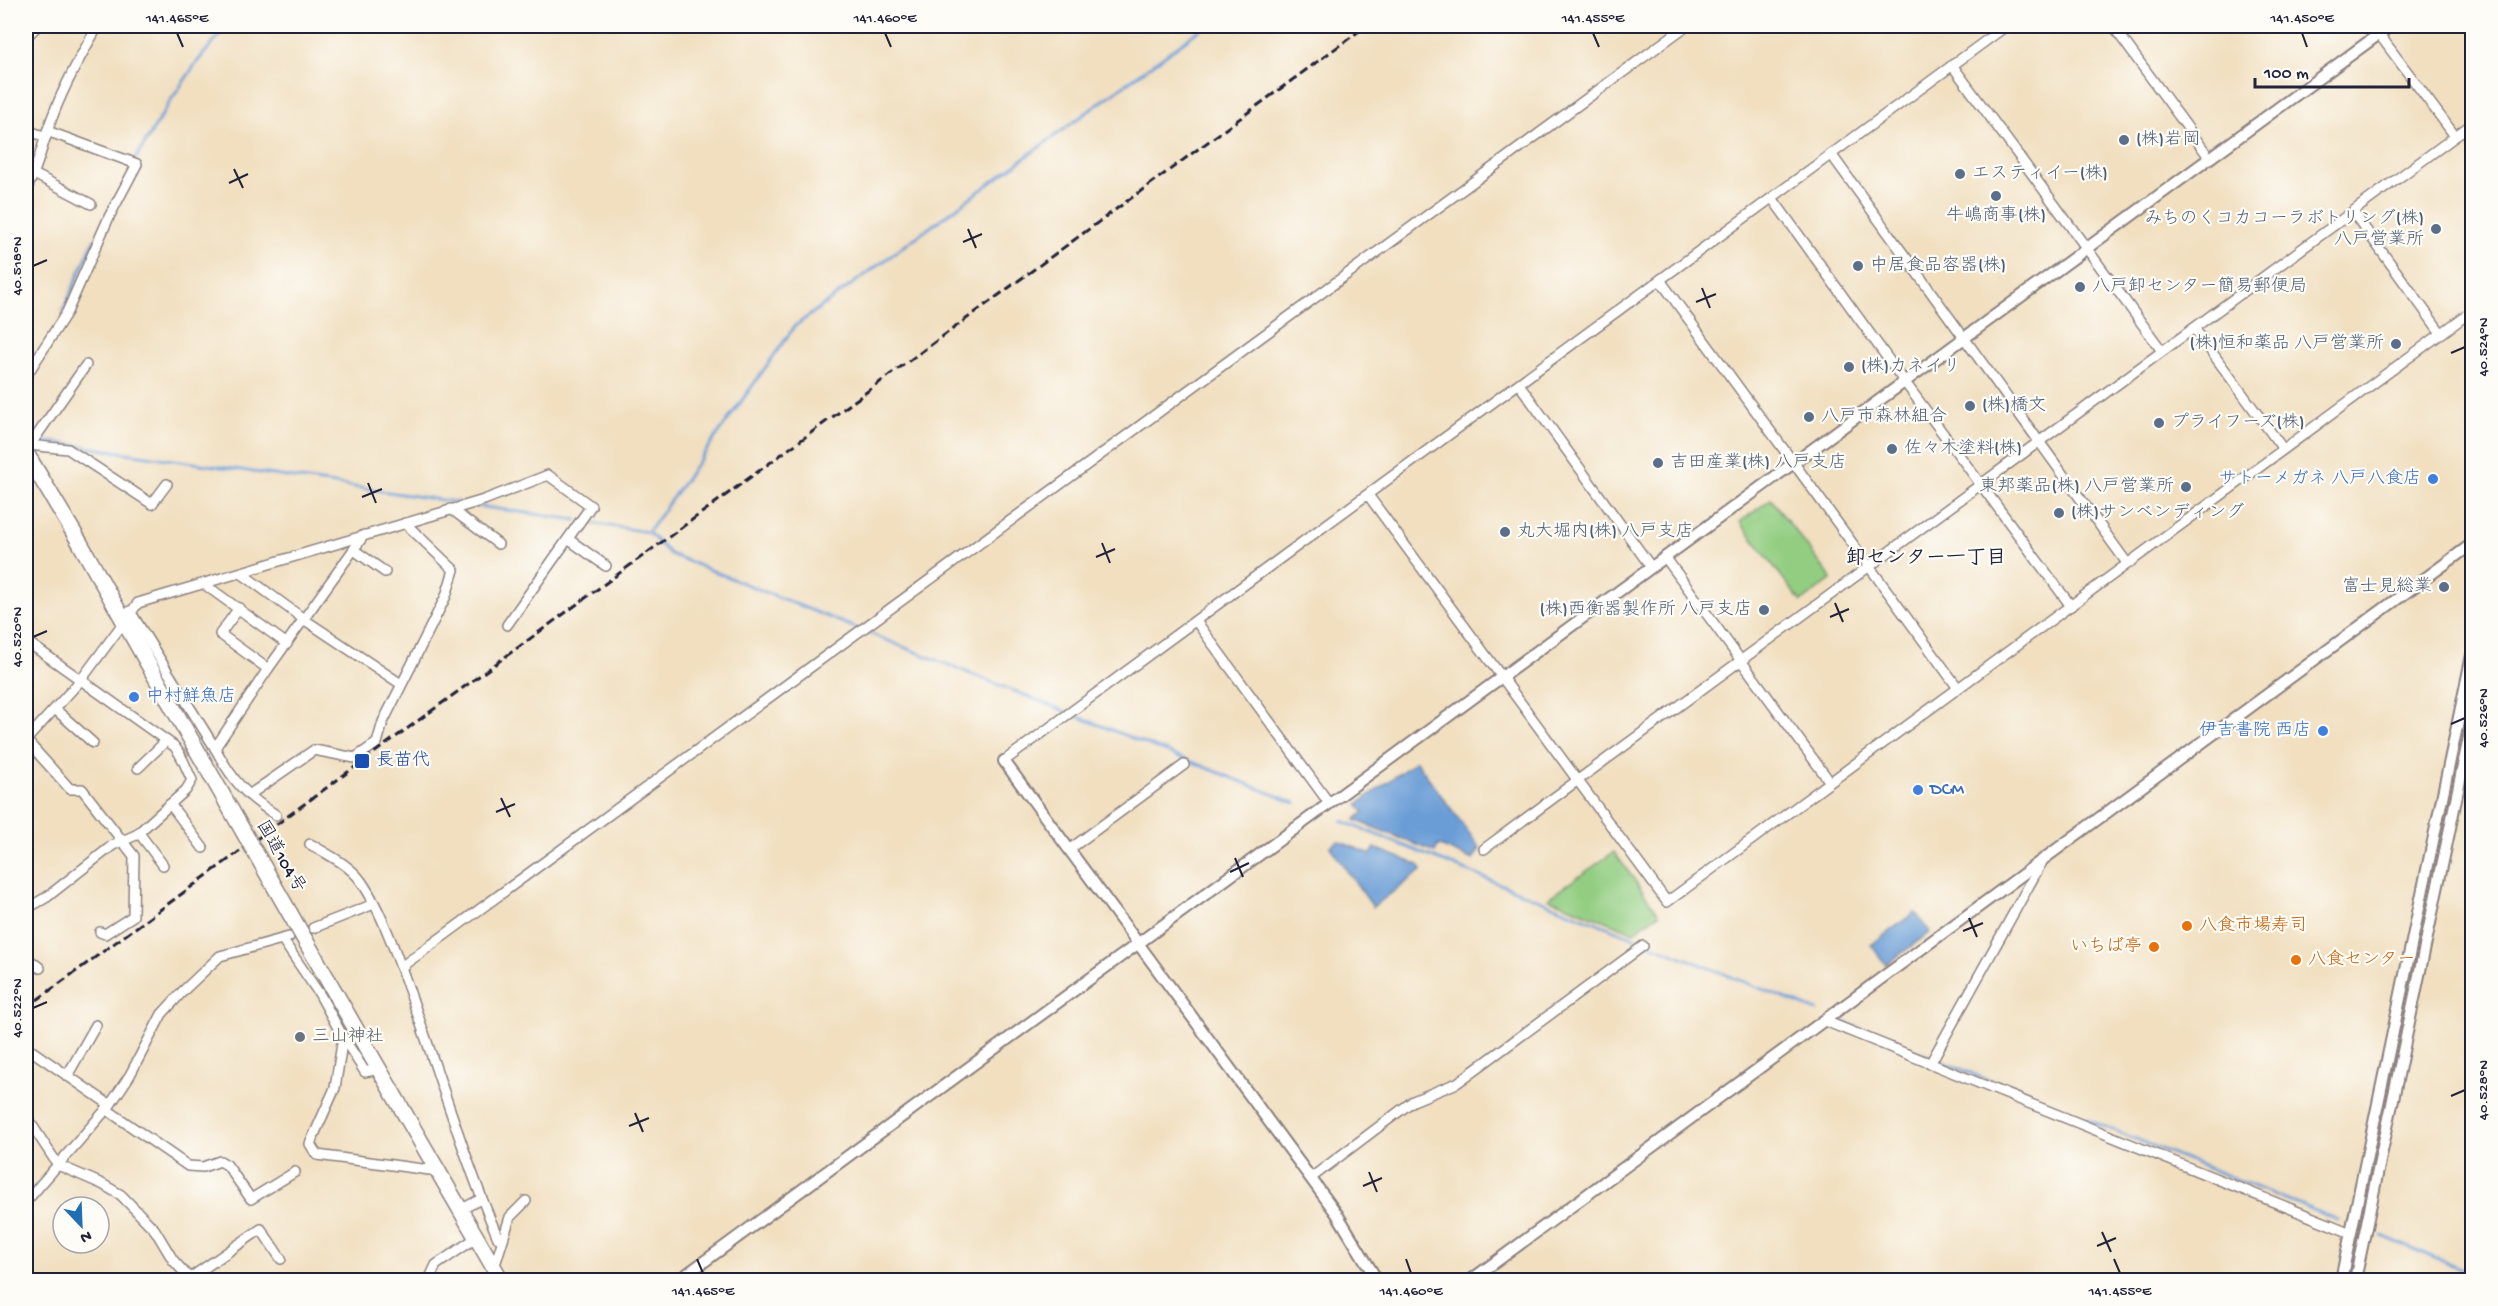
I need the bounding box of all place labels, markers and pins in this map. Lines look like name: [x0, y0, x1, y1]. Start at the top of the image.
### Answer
place label: (株)岩岡: [2136, 129, 2200, 151]
marker: (株)岩岡: [2117, 133, 2131, 147]
place label: エスティイー(株): [1972, 163, 2108, 185]
marker: エスティイー(株): [1953, 167, 1967, 181]
marker: 牛嶋商事(株): [1989, 189, 2003, 203]
place label: 牛嶋商事(株): [1946, 205, 2046, 227]
place label: みちのくコカコーラボトリング(株) 八戸営業所: [2145, 208, 2424, 251]
marker: みちのくコカコーラボトリング(株) 八戸営業所: [2429, 222, 2443, 236]
place label: 中居食品容器(株): [1870, 255, 2006, 277]
marker: 中居食品容器(株): [1851, 259, 1865, 273]
place label: 八戸卸センター簡易郵便局: [2092, 276, 2307, 298]
marker: 八戸卸センター簡易郵便局: [2073, 280, 2087, 294]
place label: (株)恒和薬品 八戸営業所: [2190, 333, 2384, 355]
marker: (株)恒和薬品 八戸営業所: [2389, 337, 2403, 351]
place label: (株)カネイリ: [1861, 356, 1961, 378]
marker: (株)カネイリ: [1842, 360, 1856, 374]
place label: (株)橋文: [1982, 395, 2046, 417]
marker: (株)橋文: [1963, 399, 1977, 413]
place label: 八戸市森林組合: [1821, 406, 1947, 428]
marker: 八戸市森林組合: [1802, 410, 1816, 424]
place label: プライフーズ(株): [2171, 412, 2305, 434]
marker: プライフーズ(株): [2152, 416, 2166, 430]
place label: 佐々木塗料(株): [1904, 438, 2022, 460]
marker: 佐々木塗料(株): [1885, 442, 1899, 456]
place label: 吉田産業(株) 八戸支店: [1670, 452, 1846, 474]
marker: 吉田産業(株) 八戸支店: [1651, 456, 1665, 470]
place label: サトーメガネ 八戸八食店: [2219, 468, 2421, 490]
marker: サトーメガネ 八戸八食店: [2426, 472, 2440, 486]
place label: 東邦薬品(株) 八戸営業所: [1980, 476, 2174, 498]
marker: 東邦薬品(株) 八戸営業所: [2179, 480, 2193, 494]
place label: (株)サンベンディング: [2071, 502, 2244, 524]
marker: (株)サンベンディング: [2052, 506, 2066, 520]
place label: 丸大堀内(株) 八戸支店: [1517, 521, 1693, 543]
marker: 丸大堀内(株) 八戸支店: [1498, 525, 1512, 539]
place label: 富士見総業: [2342, 576, 2432, 598]
marker: 富士見総業: [2437, 580, 2451, 594]
place label: (株)西衡器製作所 八戸支店: [1540, 599, 1752, 621]
marker: (株)西衡器製作所 八戸支店: [1757, 603, 1771, 617]
place label: 中村鮮魚店: [146, 686, 236, 708]
marker: 中村鮮魚店: [127, 690, 141, 704]
place label: 伊吉書院 西店: [2199, 720, 2311, 742]
marker: 伊吉書院 西店: [2316, 724, 2330, 738]
place label: 長苗代: [376, 750, 430, 772]
marker: 長苗代: [353, 752, 371, 770]
place label: DCM: [1929, 780, 1964, 801]
marker: DCM: [1911, 783, 1925, 797]
place label: 八食市場寿司: [2199, 915, 2307, 937]
marker: 八食市場寿司: [2180, 919, 2194, 933]
place label: いちば亭: [2070, 936, 2142, 958]
marker: いちば亭: [2147, 940, 2161, 954]
place label: 八食センター: [2308, 949, 2415, 971]
marker: 八食センター: [2289, 953, 2303, 967]
place label: 三山神社: [312, 1026, 384, 1048]
marker: 三山神社: [293, 1030, 307, 1044]

